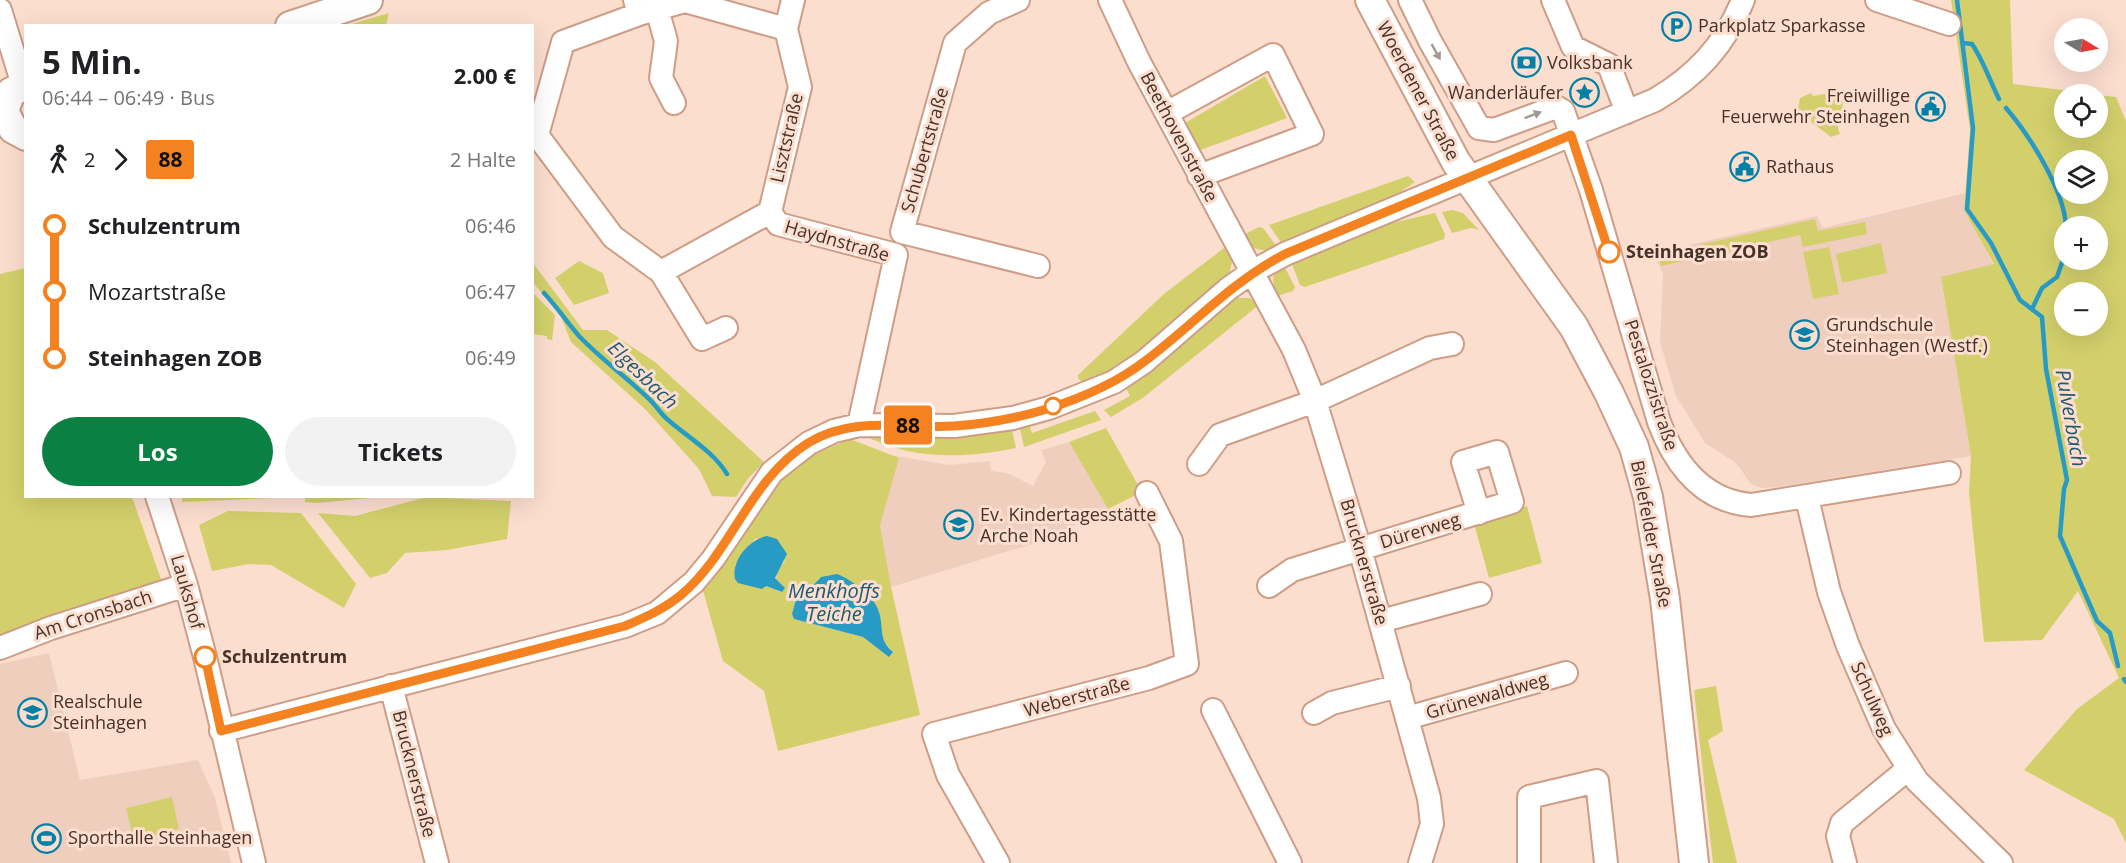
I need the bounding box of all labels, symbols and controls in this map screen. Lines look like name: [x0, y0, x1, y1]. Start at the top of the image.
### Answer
parking icon: Parkplatz Sparkasse: [1661, 10, 1693, 42]
place label: Parkplatz Sparkasse: [1698, 13, 1866, 37]
street label: Woerdener Straße: [1372, 17, 1466, 164]
north arrow: [2054, 18, 2108, 72]
map controls: [2054, 18, 2108, 336]
text: 5 Min.: [42, 39, 142, 84]
one-way arrow: [1431, 44, 1441, 61]
bank icon: Volksbank: [1510, 47, 1542, 79]
place label: Volksbank: [1547, 50, 1633, 74]
text: 2.00 €: [454, 60, 516, 90]
street label: Beethovenstraße: [1136, 67, 1224, 206]
place icon: Wanderläufer: [1568, 77, 1600, 109]
place label: Wanderläufer: [1448, 80, 1564, 104]
place label: Freiwillige Feuerwehr Steinhagen: [1721, 83, 1910, 128]
text: 06:44 – 06:49 · Bus: [42, 84, 215, 111]
street label: Schubertstraße: [895, 84, 953, 215]
button: locate: [2054, 84, 2108, 138]
public building icon: Freiwillige Feuerwehr Steinhagen: [1915, 90, 1947, 122]
street label: Lisztstraße: [764, 91, 808, 185]
one-way arrow: [1524, 110, 1542, 119]
icon: walk: [42, 143, 75, 176]
icon: forward: [104, 143, 137, 176]
text: 88: [158, 145, 182, 173]
text: 2: [84, 146, 95, 173]
text: 2 Halte: [450, 146, 516, 173]
button: layers: [2054, 150, 2108, 204]
public building icon: Rathaus: [1729, 151, 1761, 183]
place label: Rathaus: [1766, 154, 1834, 178]
text: Schulzentrum: [88, 210, 241, 240]
text: 06:46: [465, 212, 516, 239]
street label: Haydnstraße: [782, 214, 892, 266]
button: +: [2054, 216, 2108, 270]
place label: Steinhagen ZOB: [1626, 239, 1769, 263]
marker: Steinhagen ZOB: [1598, 241, 1620, 263]
text: Mozartstraße: [88, 276, 226, 306]
text: 06:47: [465, 278, 516, 305]
button: −: [2054, 282, 2108, 336]
place label: Grundschule Steinhagen (Westf.): [1826, 312, 1988, 357]
street label: Pestalozzistraße: [1619, 316, 1684, 453]
school or university icon: Grundschule Steinhagen (Westf.): [1789, 319, 1821, 351]
water label: Elgesbach: [602, 334, 684, 415]
text: Steinhagen ZOB: [88, 342, 262, 372]
text: 06:49: [465, 344, 516, 371]
water label: Pulverbach: [2050, 367, 2093, 469]
unlabelled marker: [1044, 397, 1062, 415]
line badge: 88: [881, 406, 935, 444]
text: 88: [896, 411, 920, 439]
button: Los: [42, 417, 273, 486]
button: Tickets: [285, 417, 516, 486]
street label: Bielefelder Straße: [1626, 458, 1678, 610]
street label: Brucknerstraße: [1335, 496, 1394, 628]
place label: Ev. Kindertagesstätte Arche Noah: [980, 502, 1156, 547]
street label: Dürerweg: [1377, 506, 1463, 554]
school or university icon: Ev. Kindertagesstätte Arche Noah: [943, 509, 975, 541]
street label: Laukshof: [166, 552, 210, 633]
water label: Menkhoffs Teiche: [788, 577, 880, 627]
street label: Am Cronsbach: [31, 584, 155, 644]
place label: Schulzentrum: [222, 644, 347, 668]
marker: Schulzentrum: [194, 646, 216, 668]
street label: Schulweg: [1846, 658, 1900, 740]
street label: Grünewaldweg: [1423, 666, 1551, 724]
street label: Weberstraße: [1021, 670, 1132, 722]
place label: Realschule Steinhagen: [53, 689, 147, 734]
school or university icon: Realschule Steinhagen: [16, 696, 48, 728]
street label: Brucknerstraße: [388, 708, 442, 840]
sports icon: Sporthalle Steinhagen: [31, 822, 63, 854]
place label: Sporthalle Steinhagen: [68, 825, 252, 849]

